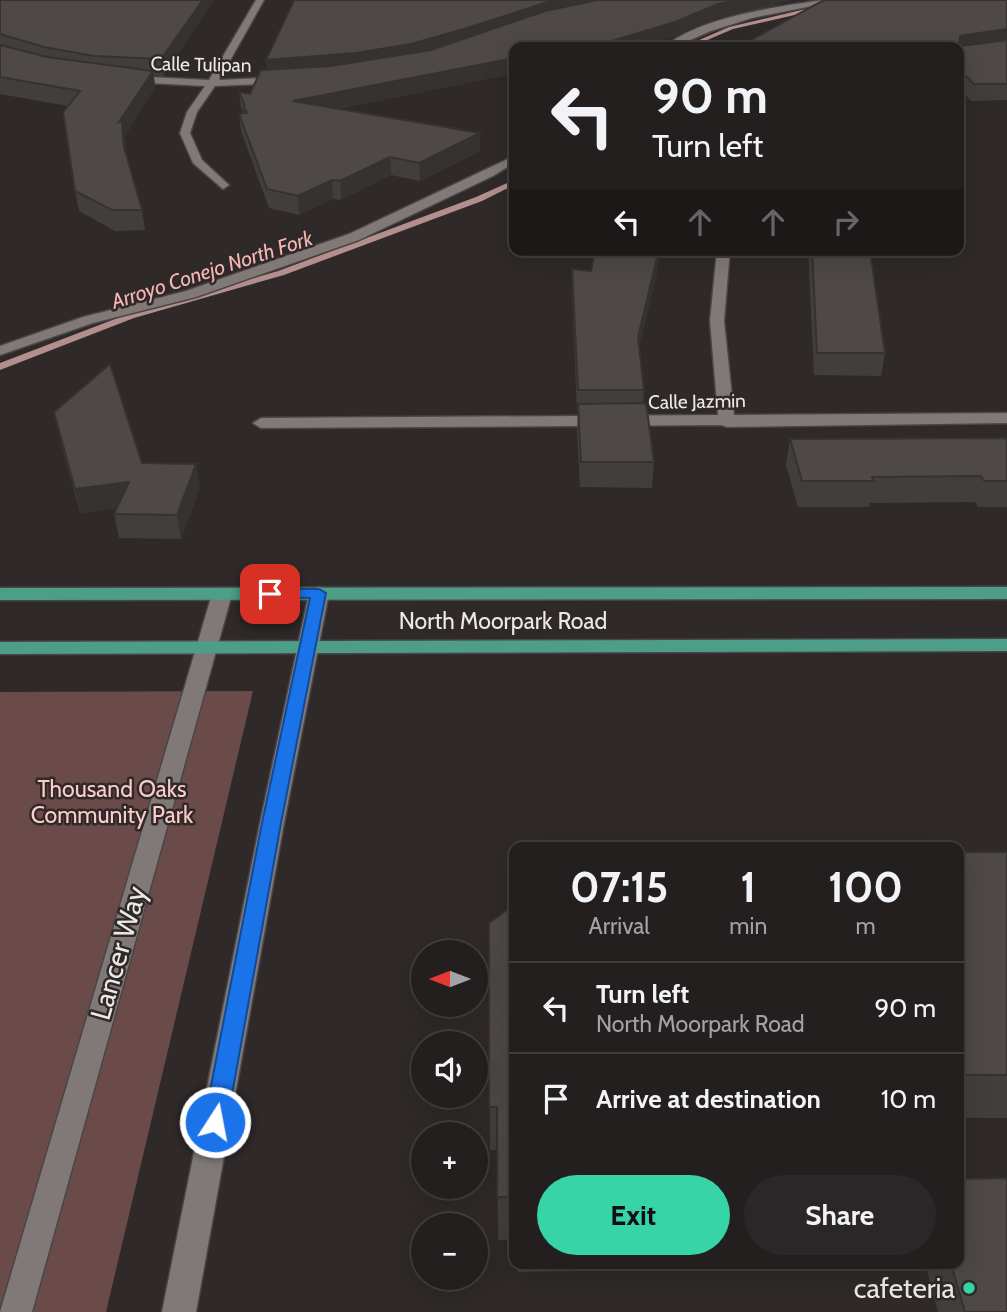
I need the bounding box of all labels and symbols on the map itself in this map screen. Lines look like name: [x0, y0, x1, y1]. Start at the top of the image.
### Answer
street label: Calle Tulipan: [150, 52, 252, 77]
water label: Arroyo Conejo North Fork: [107, 225, 317, 315]
street label: Calle Jazmin: [648, 389, 746, 414]
pin: [240, 564, 300, 624]
street label: North Moorpark Road: [399, 607, 607, 635]
park label: Thousand Oaks Community Park: [31, 775, 194, 829]
street label: Lancer Way: [83, 882, 153, 1024]
north arrow: [411, 940, 488, 1017]
position arrow: [178, 1085, 252, 1159]
place label: cafeteria: [854, 1271, 956, 1305]
marker: cafeteria: [961, 1280, 977, 1296]

